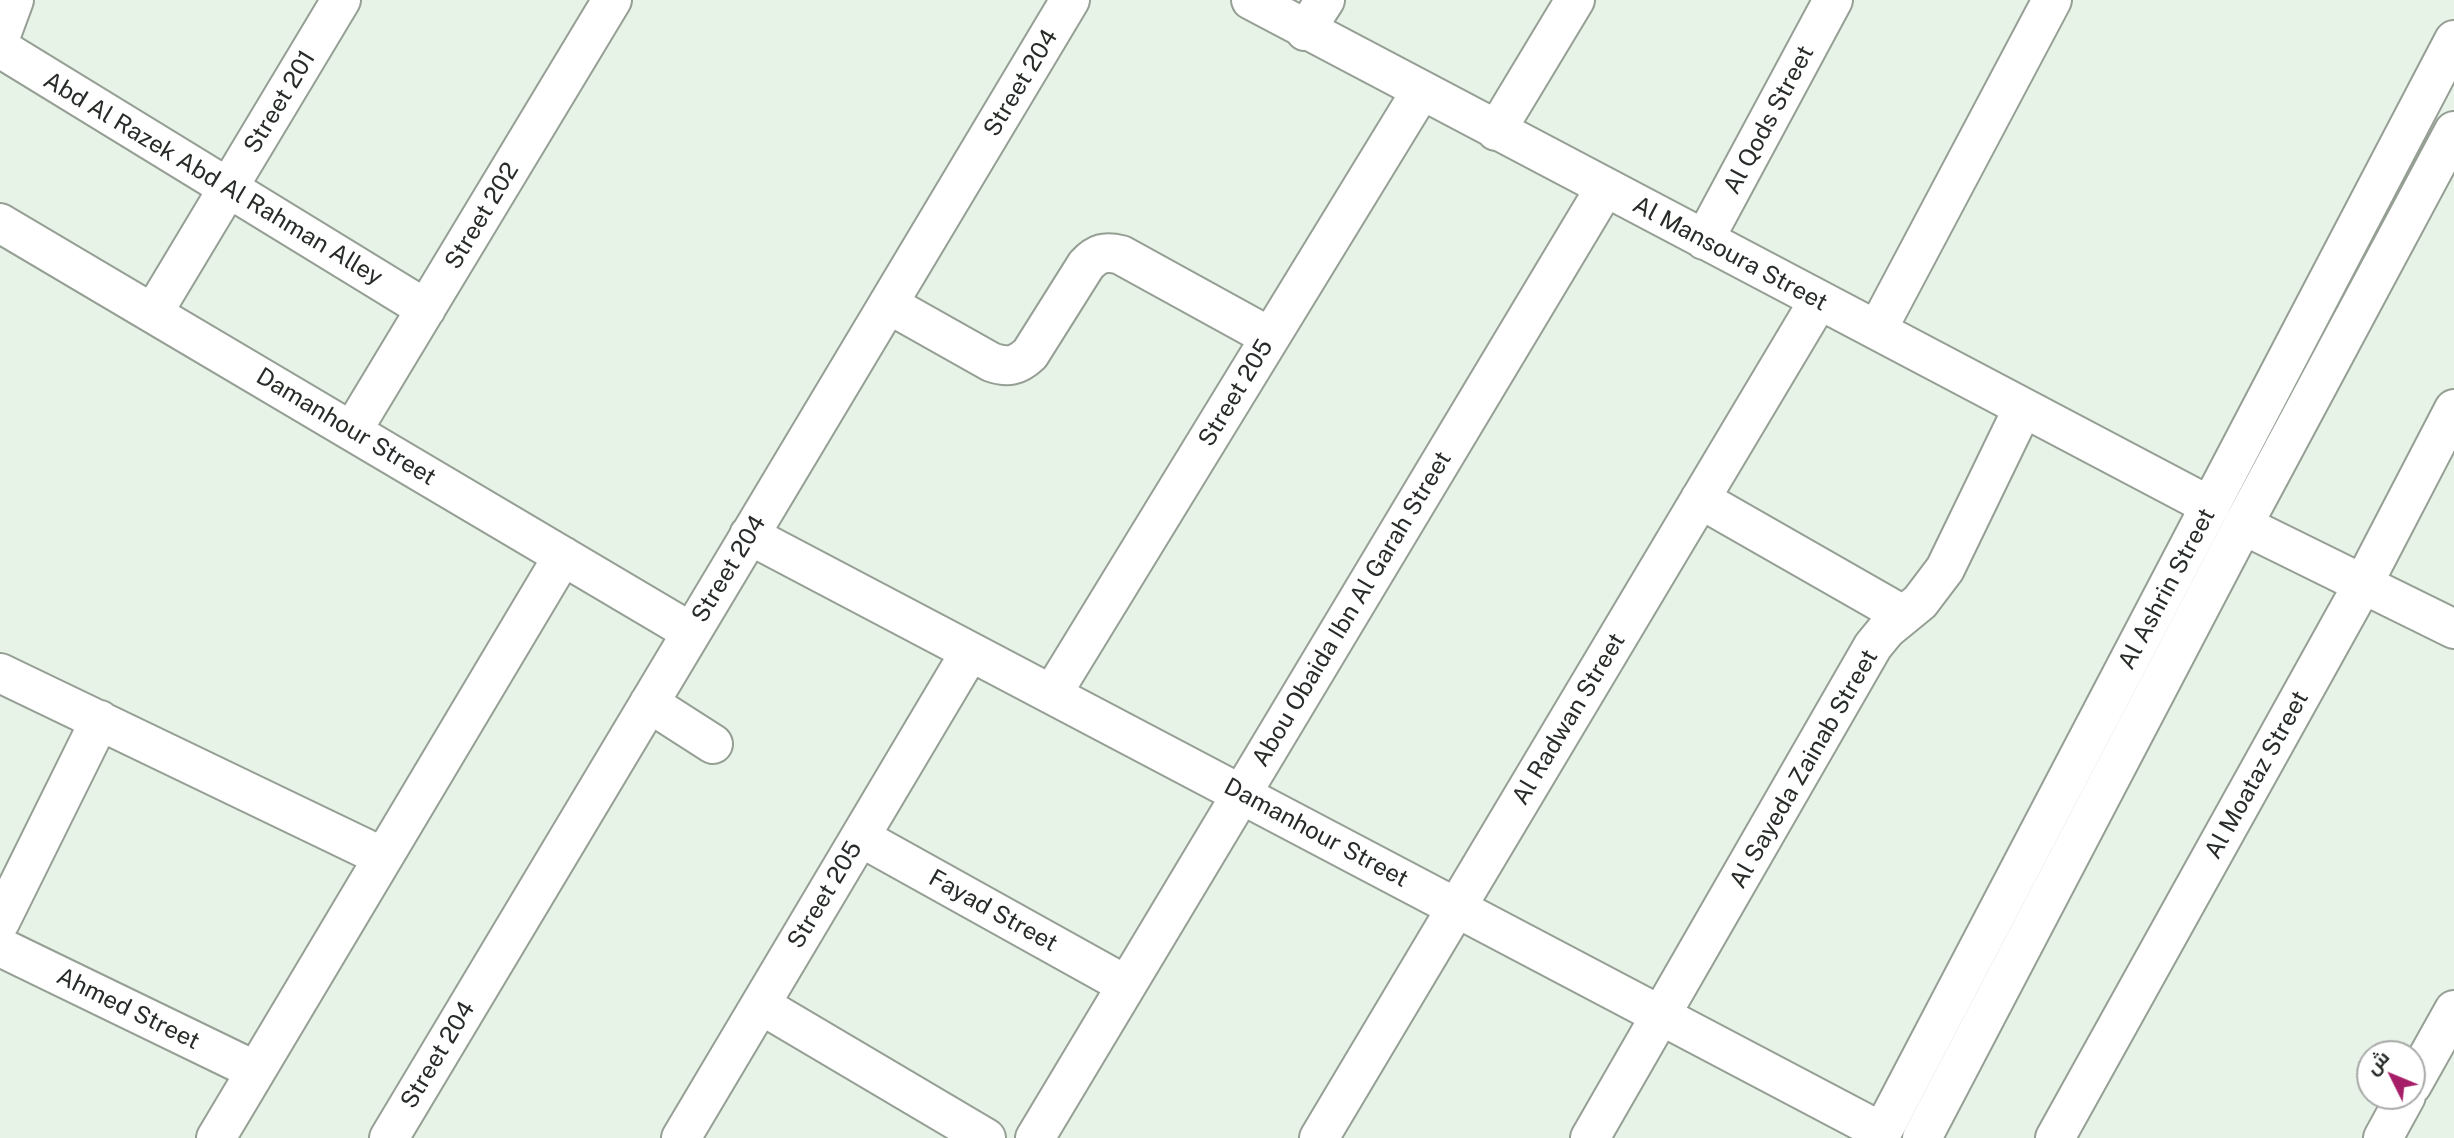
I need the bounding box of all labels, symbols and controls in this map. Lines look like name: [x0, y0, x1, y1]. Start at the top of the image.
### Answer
street label: Street 204: [978, 24, 1064, 142]
street label: Al Qods Street: [1718, 41, 1820, 199]
street label: Street 201: [238, 45, 322, 159]
street label: Abd Al Razek Abd Al Rahman Alley: [38, 66, 388, 292]
street label: Street 202: [439, 157, 525, 275]
street label: Al Mansoura Street: [1628, 191, 1832, 317]
street label: Street 205: [1193, 334, 1279, 452]
street label: Damanhour Street: [251, 362, 441, 492]
street label: Abou Obaida Ibn Al Garah Street: [1246, 446, 1458, 772]
street label: Al Ashrin Street: [2112, 504, 2222, 674]
street label: Street 204: [686, 510, 772, 628]
street label: Al Radwan Street: [1506, 628, 1632, 810]
street label: Al Sayeda Zainab Street: [1724, 645, 1884, 893]
street label: Al Moataz Street: [2199, 686, 2315, 864]
street label: Damanhour Street: [1219, 772, 1413, 894]
street label: Street 205: [782, 836, 868, 954]
street label: Fayad Street: [923, 864, 1063, 958]
street label: Ahmed Street: [52, 962, 204, 1056]
street label: Street 204: [395, 996, 481, 1114]
north arrow: [2356, 1040, 2426, 1110]
text: ش: [2361, 1046, 2393, 1078]

